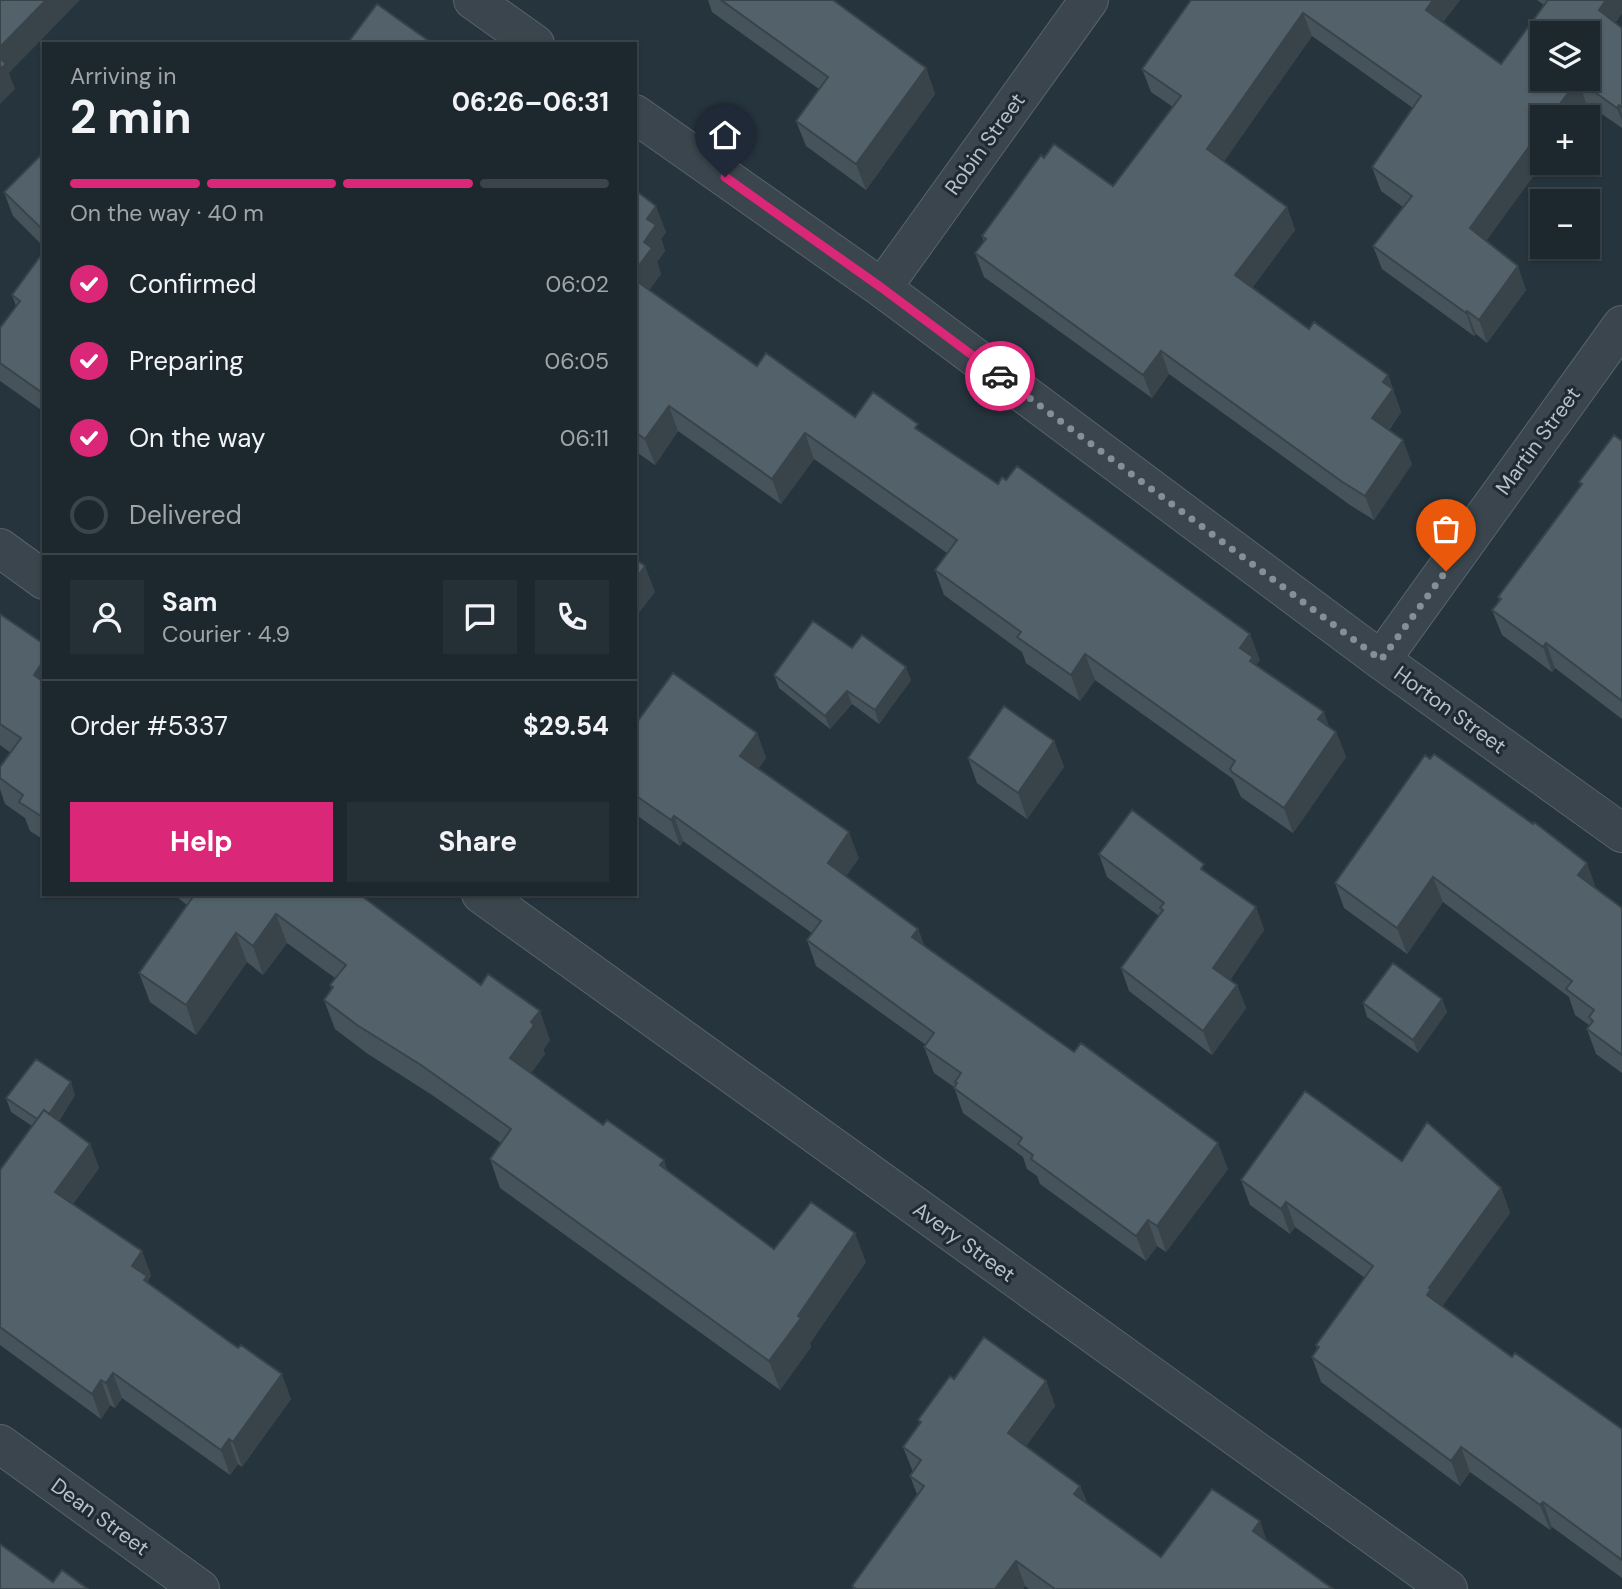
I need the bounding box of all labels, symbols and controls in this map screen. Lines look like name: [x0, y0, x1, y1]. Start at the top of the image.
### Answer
map controls: [1530, 21, 1600, 259]
button: layers: [1530, 21, 1600, 91]
text: Arriving in: [70, 61, 176, 91]
text: 06:26–06:31: [452, 85, 609, 119]
text: 2 min: [70, 87, 192, 147]
street label: Robin Street: [939, 87, 1031, 201]
pin: [695, 105, 755, 177]
button: +: [1530, 105, 1600, 175]
icon: home: [706, 116, 744, 154]
button: −: [1530, 189, 1600, 259]
text: On the way · 40 m: [70, 198, 264, 228]
icon: check: [70, 265, 108, 303]
text: Confirmed: [129, 267, 256, 301]
text: 06:02: [545, 269, 609, 299]
courier: [965, 341, 1035, 411]
icon: check: [70, 342, 108, 380]
text: Preparing: [129, 344, 244, 378]
text: 06:05: [544, 346, 609, 376]
icon: car: [981, 357, 1019, 395]
street label: Martin Street: [1489, 381, 1587, 501]
icon: check: [70, 419, 108, 457]
text: On the way: [129, 421, 265, 455]
text: 06:11: [560, 423, 609, 453]
text: Delivered: [129, 498, 242, 532]
pin: [1416, 499, 1476, 571]
icon: bag: [1427, 510, 1465, 548]
button: person: [70, 580, 144, 654]
button: chat: [443, 580, 517, 654]
button: phone: [535, 580, 609, 654]
text: Sam: [162, 585, 217, 619]
text: Courier · 4.9: [162, 619, 290, 649]
street label: Horton Street: [1388, 660, 1512, 760]
text: Order #5337: [70, 709, 228, 743]
text: $29.54: [523, 709, 609, 743]
button: Help: [70, 802, 333, 882]
button: Share: [347, 802, 609, 882]
street label: Avery Street: [907, 1195, 1021, 1289]
street label: Dean Street: [45, 1472, 155, 1562]

